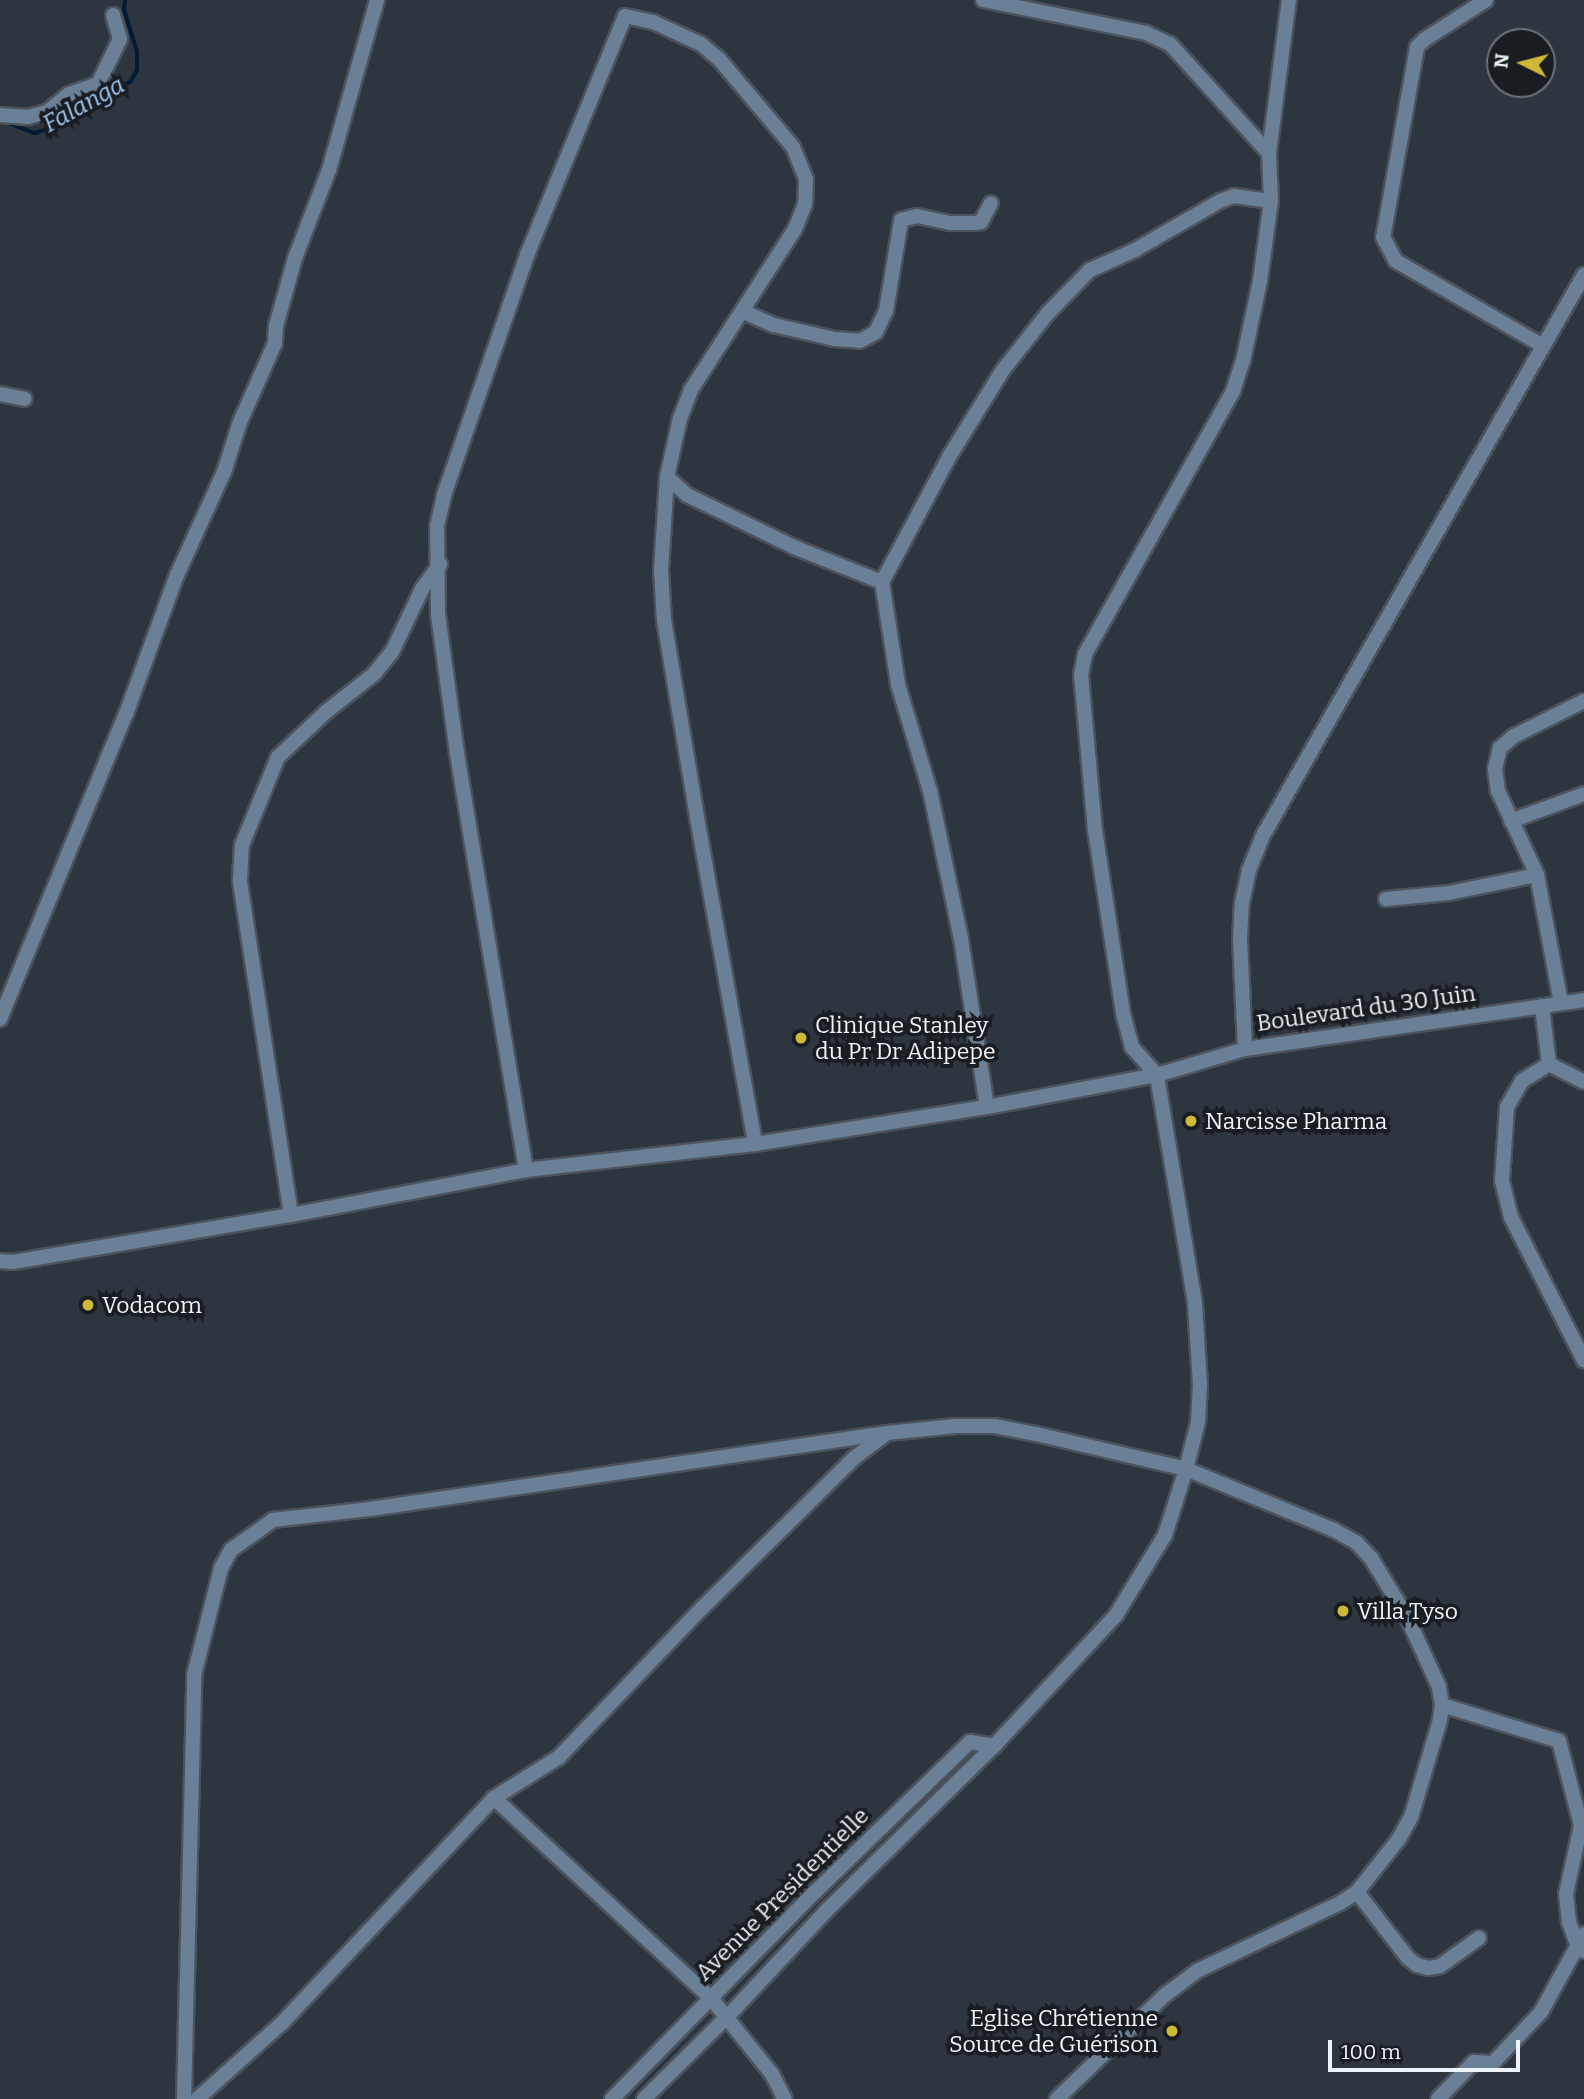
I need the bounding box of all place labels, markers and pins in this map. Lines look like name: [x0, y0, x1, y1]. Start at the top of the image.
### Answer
place label: Clinique Stanley du Pr Dr Adipepe: [815, 1011, 996, 1065]
marker: Clinique Stanley du Pr Dr Adipepe: [793, 1030, 809, 1046]
place label: Narcisse Pharma: [1205, 1107, 1387, 1135]
marker: Narcisse Pharma: [1183, 1113, 1199, 1129]
place label: Vodacom: [102, 1291, 202, 1319]
marker: Vodacom: [80, 1297, 96, 1313]
place label: Villa Tyso: [1357, 1597, 1458, 1625]
marker: Villa Tyso: [1335, 1603, 1351, 1619]
place label: Eglise Chrétienne Source de Guérison: [949, 2004, 1158, 2058]
marker: Eglise Chrétienne Source de Guérison: [1164, 2023, 1180, 2039]

